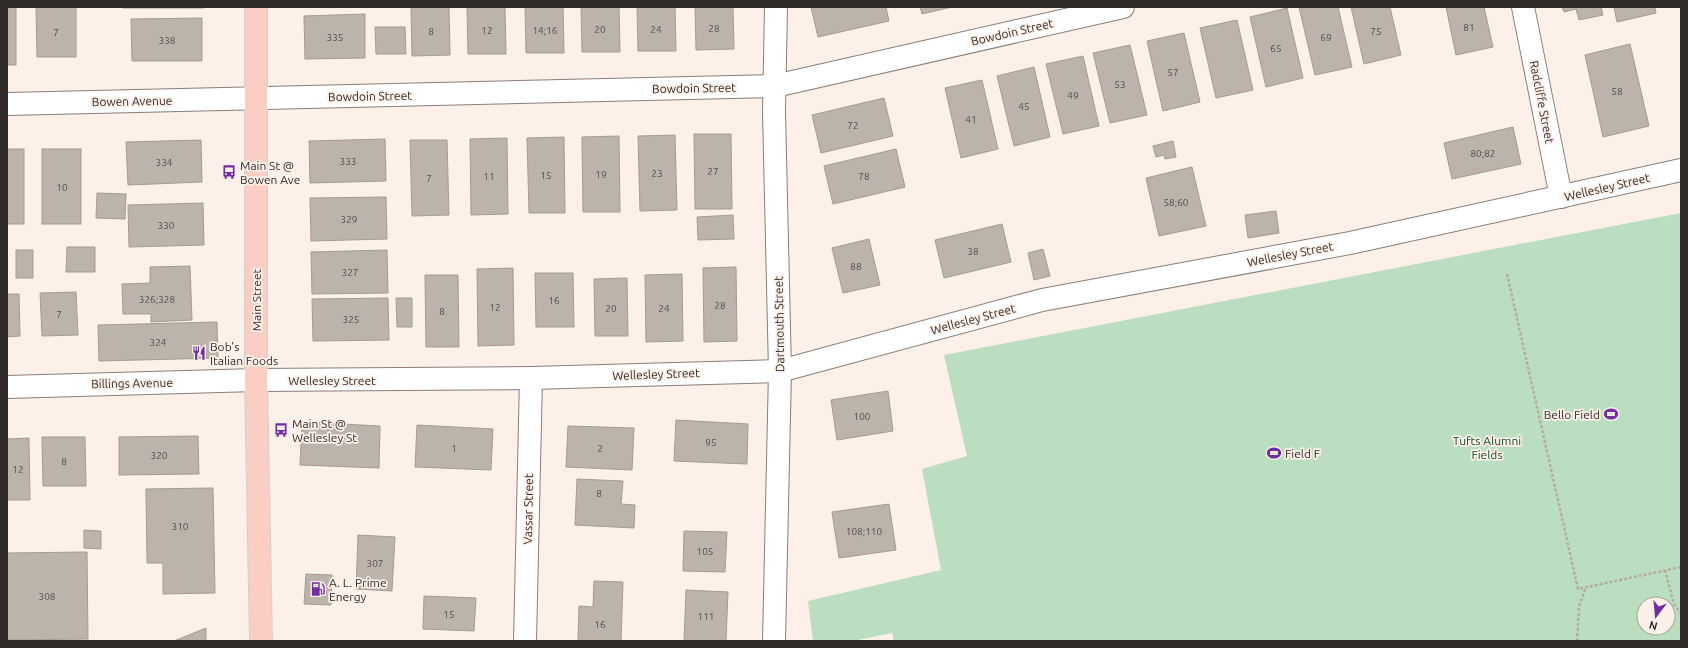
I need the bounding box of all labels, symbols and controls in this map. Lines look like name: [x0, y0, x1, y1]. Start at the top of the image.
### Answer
street label: Bowdoin Street: [970, 16, 1055, 48]
house number: 81: [1463, 22, 1475, 33]
house number: 28: [708, 23, 720, 34]
house number: 20: [594, 24, 606, 35]
house number: 24: [650, 24, 662, 35]
house number: 12: [481, 25, 493, 36]
house number: 14;16: [532, 25, 558, 36]
house number: 8: [428, 26, 434, 37]
house number: 75: [1370, 26, 1382, 37]
house number: 7: [53, 27, 59, 38]
house number: 335: [327, 32, 343, 43]
house number: 69: [1320, 32, 1332, 43]
house number: 338: [159, 35, 176, 46]
house number: 65: [1270, 43, 1282, 54]
street label: Radcliffe Street: [1528, 59, 1556, 145]
house number: 57: [1167, 67, 1179, 78]
house number: 53: [1114, 79, 1126, 90]
street label: Bowdoin Street: [652, 81, 736, 95]
house number: 58: [1611, 86, 1623, 97]
street label: Bowdoin Street: [328, 89, 412, 103]
house number: 49: [1067, 90, 1079, 101]
street label: Bowen Avenue: [92, 94, 172, 108]
house number: 45: [1018, 101, 1030, 112]
house number: 41: [965, 114, 977, 125]
house number: 72: [847, 120, 859, 131]
house number: 80;82: [1470, 148, 1496, 159]
house number: 333: [340, 156, 356, 167]
house number: 334: [156, 157, 173, 168]
place label: Main St @ Bowen Ave: [240, 159, 300, 186]
bus stop icon: Main St @ Bowen Ave: [221, 164, 237, 180]
house number: 27: [707, 166, 719, 177]
house number: 23: [651, 168, 663, 179]
house number: 19: [595, 169, 607, 180]
house number: 15: [540, 170, 552, 181]
house number: 11: [483, 171, 495, 182]
house number: 78: [858, 171, 870, 182]
street label: Wellesley Street: [1563, 171, 1651, 203]
house number: 7: [426, 173, 432, 184]
house number: 10: [56, 182, 68, 193]
house number: 58;60: [1163, 197, 1189, 208]
house number: 329: [341, 214, 357, 225]
house number: 330: [158, 220, 175, 231]
street label: Wellesley Street: [1246, 239, 1334, 269]
house number: 38: [967, 246, 979, 257]
house number: 88: [850, 261, 862, 272]
house number: 327: [342, 267, 358, 278]
street label: Main Street: [250, 268, 263, 331]
street label: Dartmouth Street: [772, 276, 786, 372]
house number: 326;328: [139, 294, 176, 305]
house number: 16: [548, 295, 560, 306]
house number: 28: [714, 300, 726, 311]
street label: Wellesley Street: [929, 301, 1017, 337]
house number: 12: [489, 302, 501, 313]
house number: 20: [605, 303, 617, 314]
house number: 24: [658, 303, 670, 314]
house number: 8: [439, 306, 445, 317]
house number: 7: [56, 309, 62, 320]
house number: 325: [343, 314, 359, 325]
house number: 324: [150, 337, 167, 348]
place label: Bob's Italian Foods: [210, 340, 278, 367]
restaurant icon: Bob's Italian Foods: [191, 345, 207, 361]
street label: Wellesley Street: [612, 366, 700, 382]
street label: Wellesley Street: [288, 374, 376, 387]
street label: Billings Avenue: [91, 376, 173, 390]
sports icon: Bello Field: [1603, 406, 1619, 422]
place label: Bello Field: [1544, 408, 1600, 421]
house number: 100: [854, 411, 871, 422]
place label: Main St @ Wellesley St: [292, 417, 357, 444]
bus stop icon: Main St @ Wellesley St: [273, 422, 289, 438]
park label: Tufts Alumni Fields: [1453, 434, 1521, 461]
house number: 95: [705, 437, 717, 448]
house number: 1: [451, 443, 457, 454]
house number: 2: [597, 443, 603, 454]
sports icon: Field F: [1266, 445, 1282, 461]
place label: Field F: [1285, 447, 1320, 460]
house number: 320: [151, 450, 168, 461]
house number: 8: [61, 456, 67, 467]
house number: 12: [12, 464, 24, 475]
street label: Vassar Street: [521, 473, 535, 545]
house number: 8: [596, 488, 602, 499]
house number: 310: [172, 521, 189, 532]
house number: 108;110: [846, 526, 883, 537]
house number: 105: [697, 546, 713, 557]
house number: 307: [367, 558, 383, 569]
place label: A. L. Prime Energy: [329, 576, 387, 603]
fuel station icon: A. L. Prime Energy: [310, 581, 326, 597]
house number: 308: [39, 591, 56, 602]
north arrow: [1636, 596, 1676, 636]
house number: 15: [443, 609, 455, 620]
house number: 111: [698, 611, 714, 622]
house number: 16: [594, 619, 606, 630]
text: N: [1648, 619, 1659, 633]

